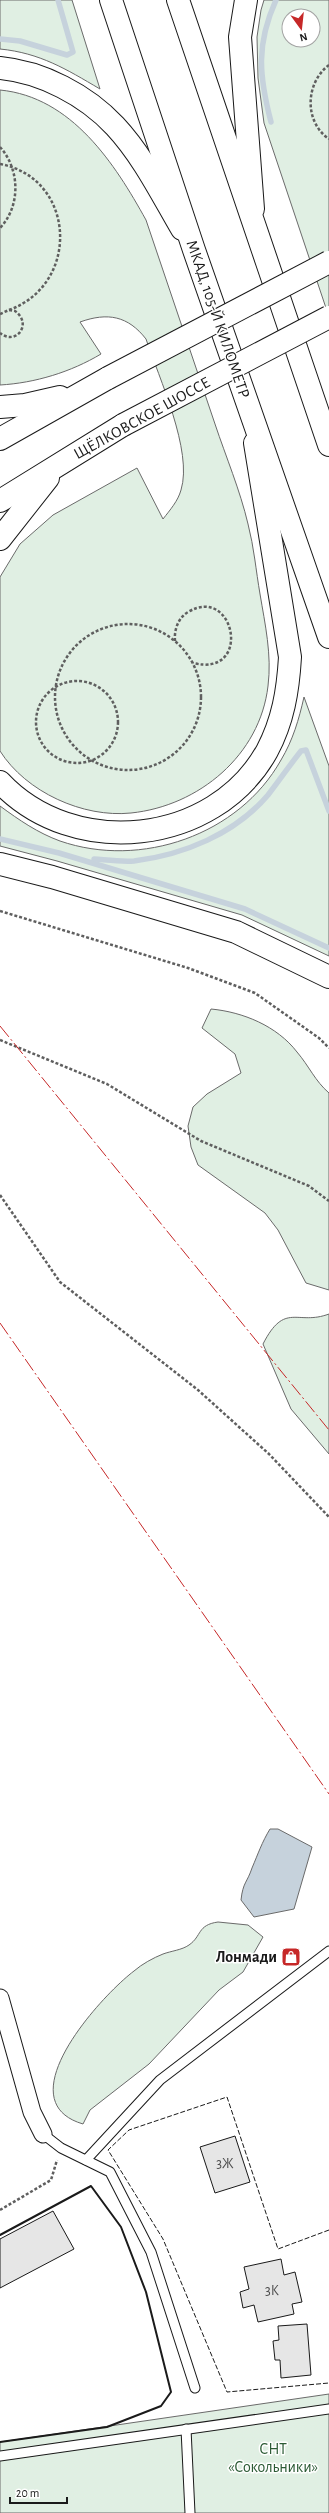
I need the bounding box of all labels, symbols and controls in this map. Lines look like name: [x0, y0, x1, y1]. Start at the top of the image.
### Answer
north arrow: [281, 8, 321, 48]
text: N: [298, 31, 309, 43]
street label: МКАД, 105-Й КИЛОМЕТР: [183, 238, 254, 400]
street label: ЩЁЛКОВСКОЕ ШОССЕ: [70, 372, 213, 462]
shop icon: Лонмади: [280, 1946, 302, 1968]
place label: Лонмади: [216, 1949, 277, 1965]
house number: 3Ж: [216, 2157, 234, 2171]
house number: 3К: [265, 2284, 279, 2298]
park label: СНТ «Сокольники»: [228, 2441, 318, 2475]
scale bar: [10, 2479, 67, 2505]
text: 20 m: [16, 2487, 39, 2499]

